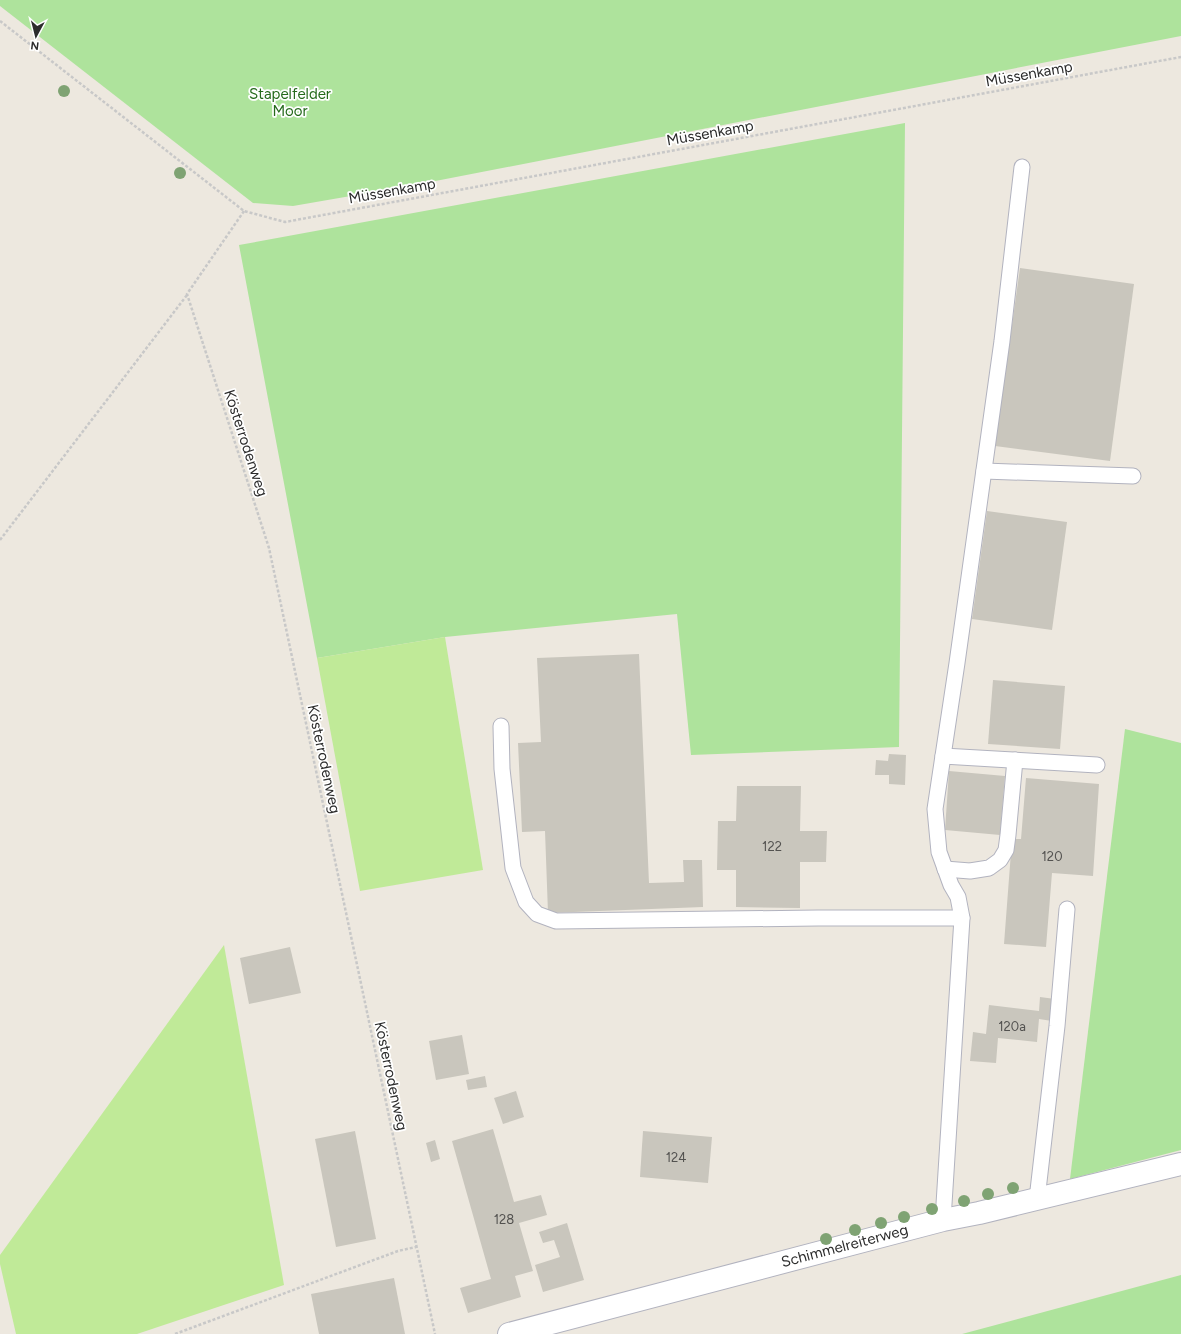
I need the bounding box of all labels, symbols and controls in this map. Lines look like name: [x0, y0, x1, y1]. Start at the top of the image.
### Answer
north arrow: [16, 16, 56, 56]
text: N: [30, 38, 40, 52]
street label: Müssenkamp: [984, 57, 1074, 91]
park label: Stapelfelder Moor: [249, 85, 331, 120]
street label: Müssenkamp: [665, 116, 755, 150]
street label: Müssenkamp: [347, 174, 437, 208]
street label: Kösterrodenweg: [220, 387, 272, 499]
street label: Kösterrodenweg: [304, 703, 344, 815]
house number: 122: [762, 839, 782, 854]
house number: 120: [1042, 849, 1062, 864]
house number: 120a: [998, 1019, 1026, 1034]
street label: Kösterrodenweg: [371, 1020, 411, 1132]
house number: 124: [666, 1150, 686, 1165]
house number: 128: [494, 1212, 514, 1227]
street label: Schimmelreiterweg: [779, 1221, 910, 1271]

